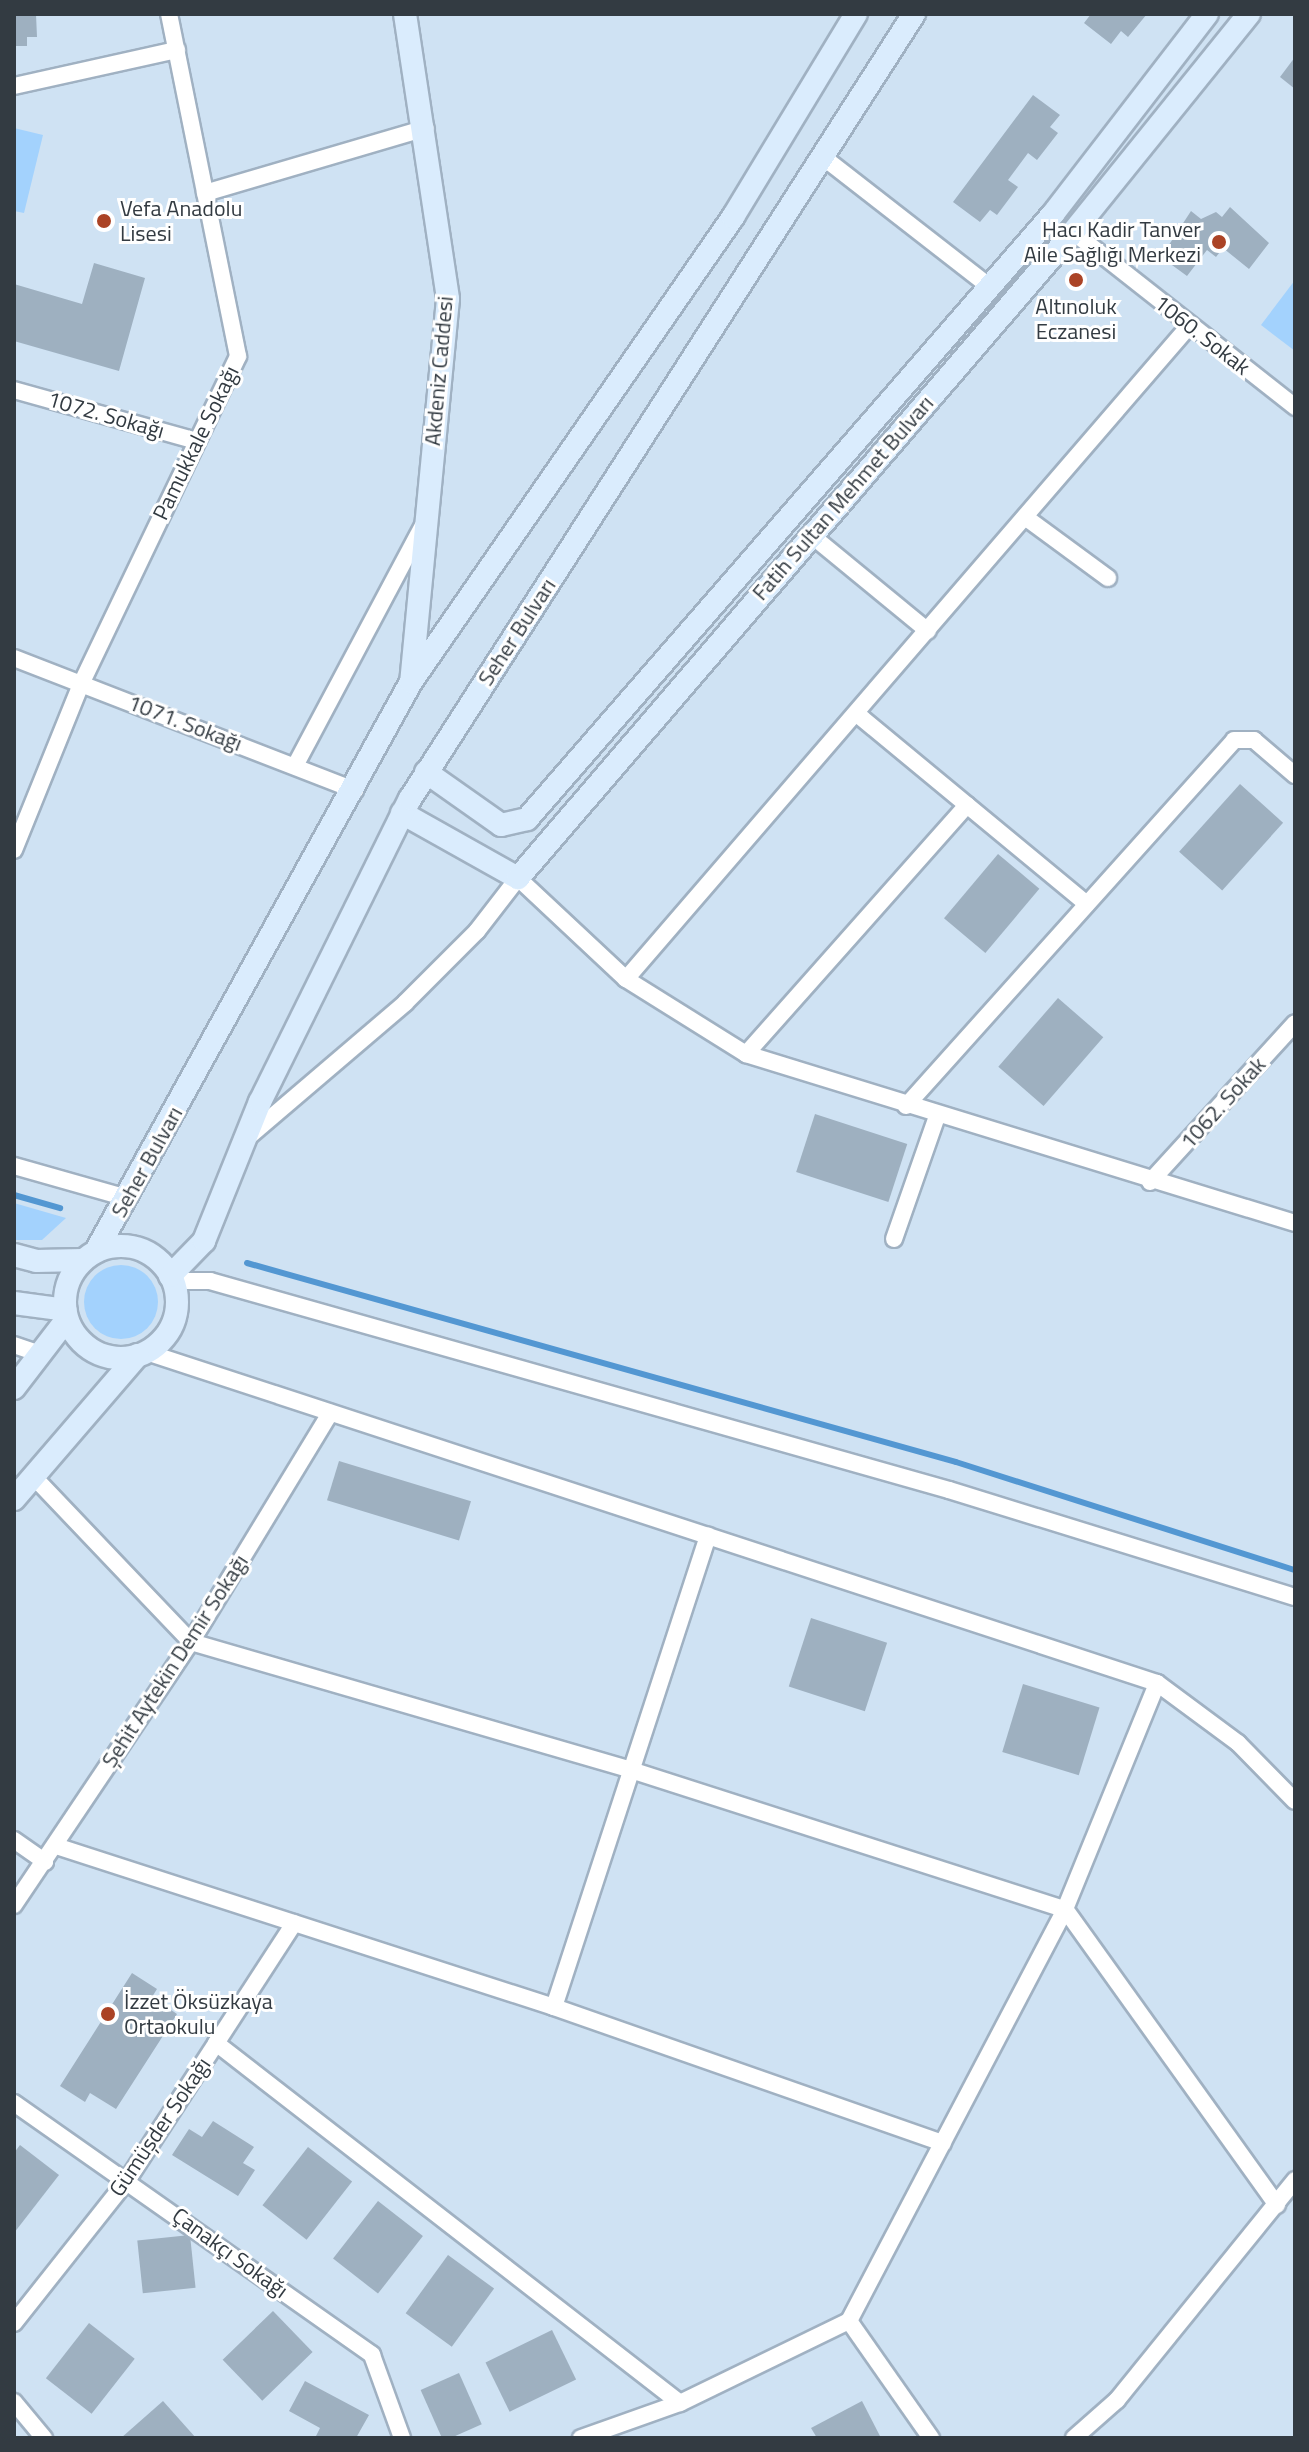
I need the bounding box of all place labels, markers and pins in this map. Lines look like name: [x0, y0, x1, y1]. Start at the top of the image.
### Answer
place label: Vefa Anadolu Lisesi: [120, 195, 242, 246]
marker: Vefa Anadolu Lisesi: [95, 212, 113, 230]
place label: Hacı Kadir Tanver Aile Sağlığı Merkezi: [1024, 216, 1201, 268]
marker: Hacı Kadir Tanver Aile Sağlığı Merkezi: [1208, 231, 1230, 253]
marker: Altınoluk Eczanesi: [1067, 271, 1085, 289]
place label: Altınoluk Eczanesi: [1035, 293, 1117, 344]
place label: İzzet Öksüzkaya Ortaokulu: [124, 1988, 273, 2040]
marker: İzzet Öksüzkaya Ortaokulu: [99, 2005, 117, 2023]

